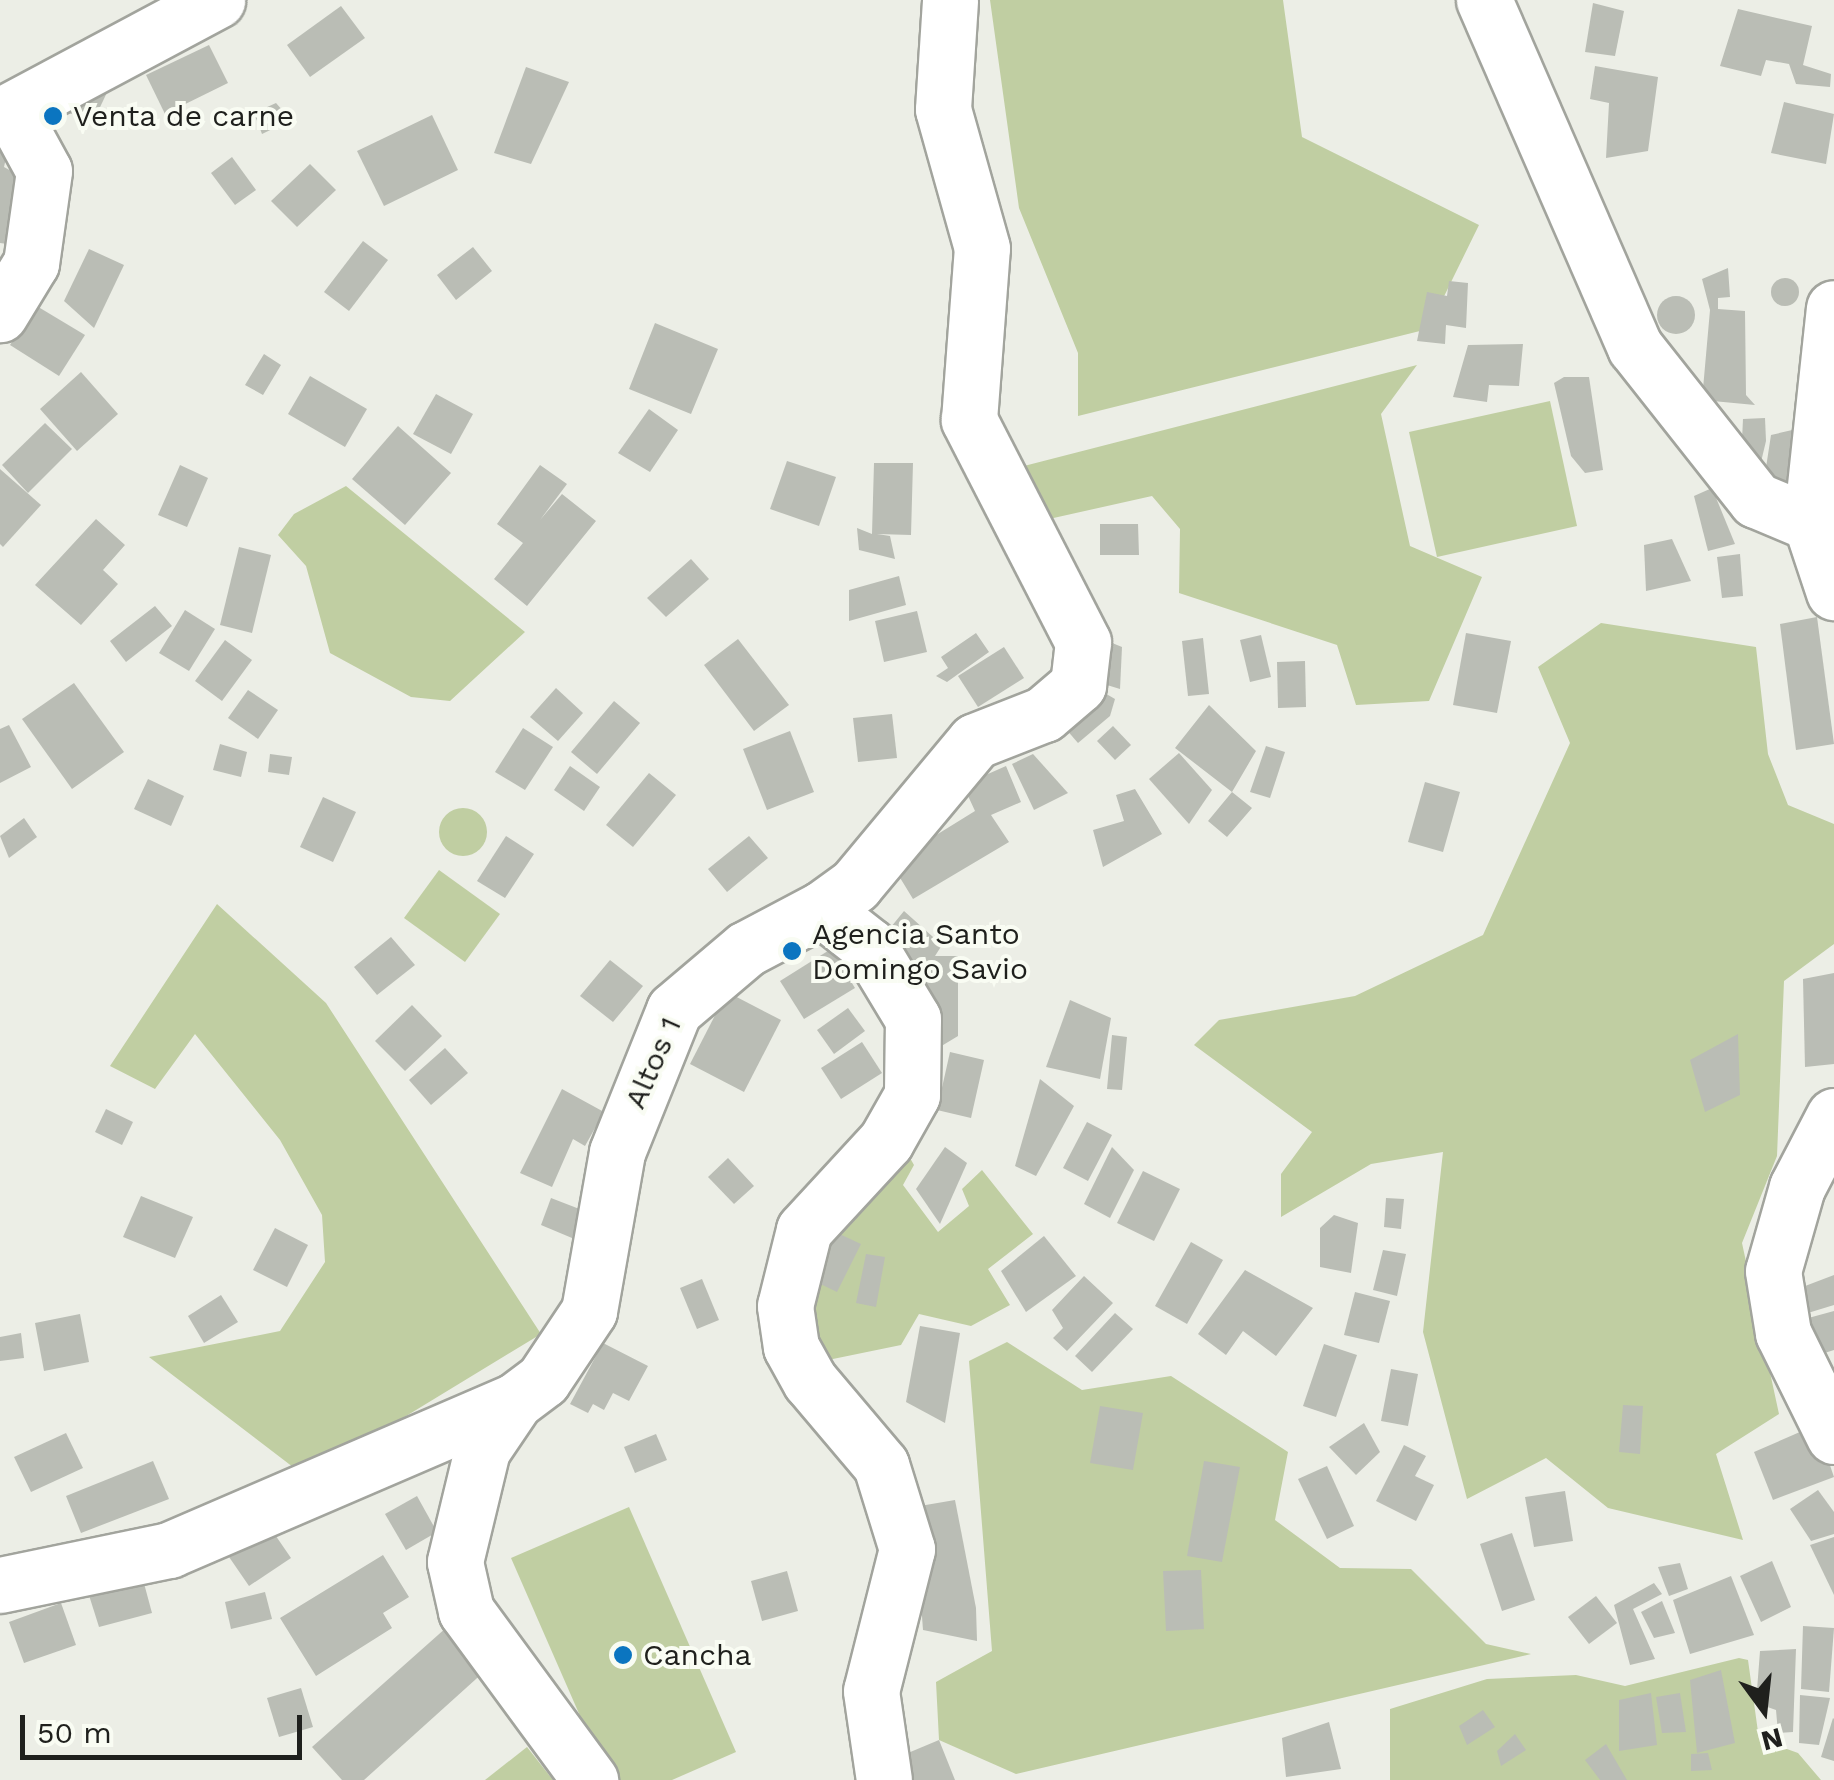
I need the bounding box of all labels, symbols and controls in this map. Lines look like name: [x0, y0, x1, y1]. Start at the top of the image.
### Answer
place label: Venta de carne: [73, 98, 295, 134]
marker: Venta de carne: [42, 105, 64, 127]
place label: Agencia Santo Domingo Savio: [812, 916, 1028, 986]
marker: Agencia Santo Domingo Savio: [781, 940, 803, 962]
street label: Altos 1: [617, 1012, 689, 1114]
place label: Cancha: [643, 1637, 751, 1673]
marker: Cancha: [612, 1644, 634, 1666]
north arrow: [1714, 1660, 1814, 1760]
scale bar: [25, 1695, 308, 1757]
text: 50 m: [37, 1715, 112, 1750]
text: N: [1758, 1721, 1786, 1758]

